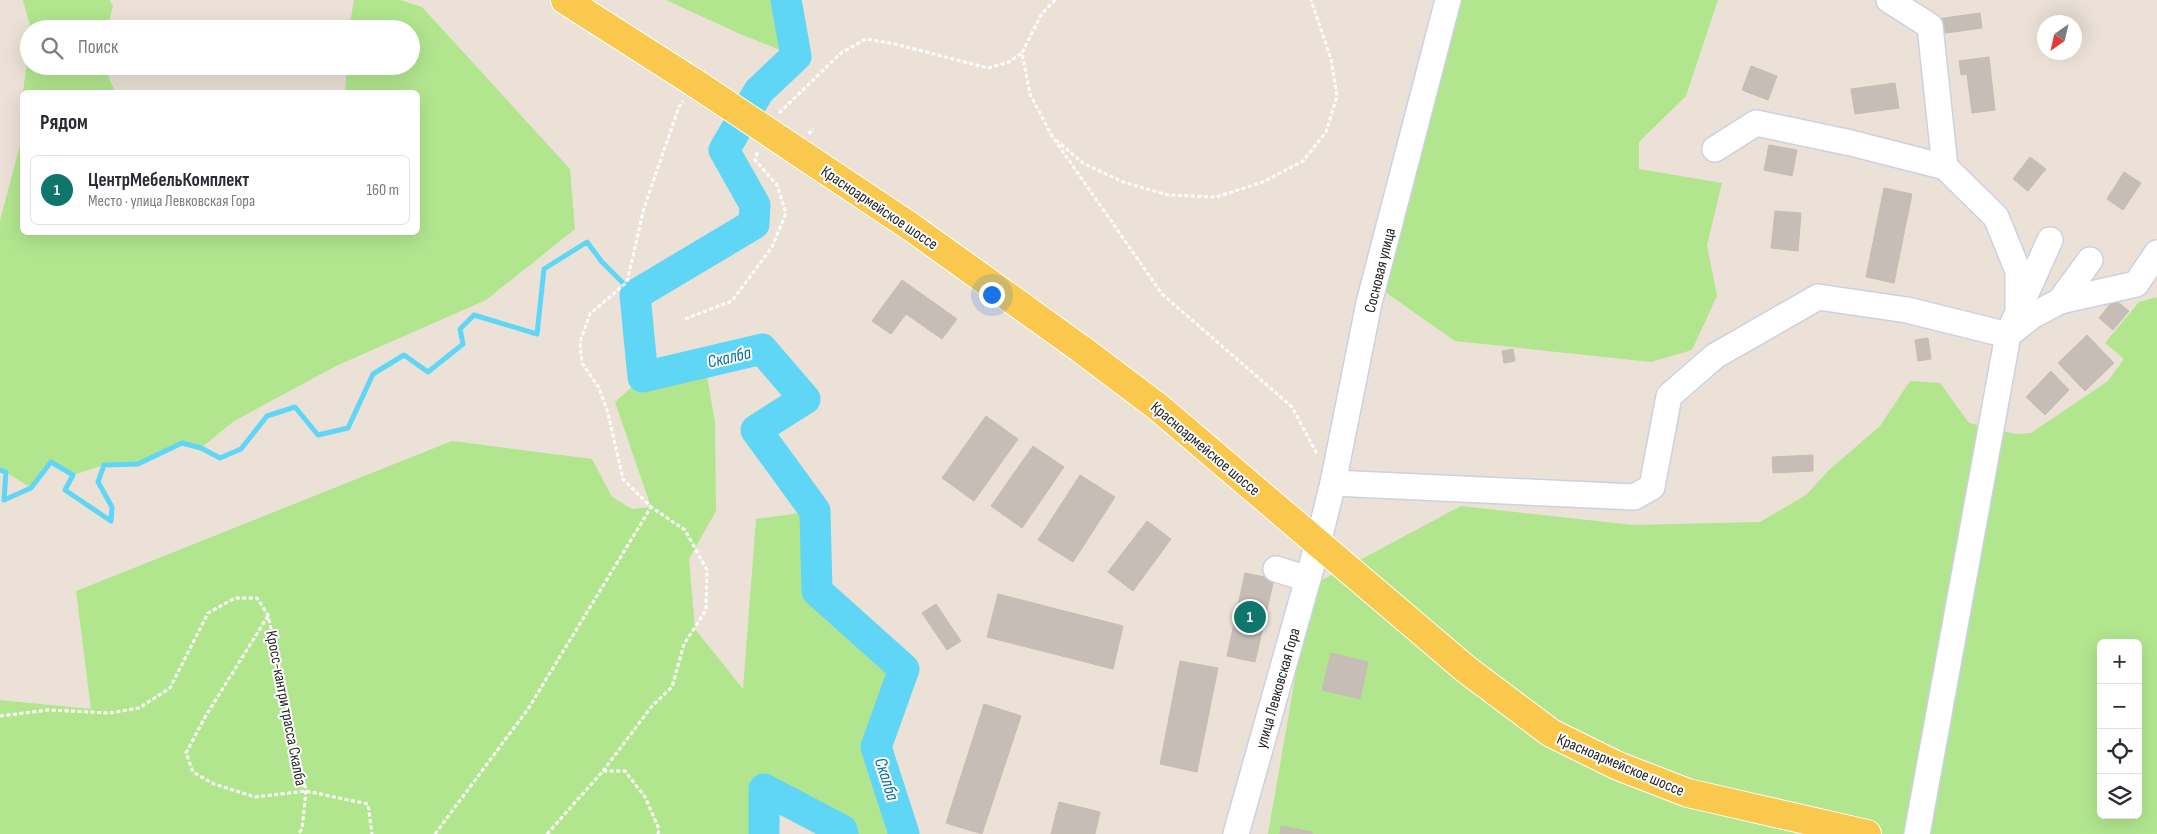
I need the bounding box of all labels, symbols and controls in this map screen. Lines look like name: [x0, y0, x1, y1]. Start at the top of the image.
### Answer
north arrow: [2037, 15, 2082, 60]
search box: [20, 20, 420, 75]
icon: search: [38, 34, 66, 62]
text: Поиск: [78, 36, 118, 59]
text: Рядом: [40, 110, 88, 135]
street label: Красноармейское шоссе: [817, 162, 941, 254]
text: ЦентрМебельКомплект: [88, 169, 249, 192]
text: 1: [54, 181, 60, 200]
text: 160 m: [366, 181, 399, 200]
text: Место · улица Левковская Гора: [88, 192, 255, 211]
street label: Сосновая улица: [1361, 226, 1400, 315]
your location: [979, 282, 1005, 308]
water label: Скалба: [705, 342, 754, 373]
street label: Красноармейское шоссе: [1147, 398, 1263, 500]
pin: 1: [1234, 598, 1266, 636]
street label: улица Левковская Гора: [1252, 626, 1305, 751]
street label: Кросс-кантри трасса Скалба: [261, 629, 310, 787]
map controls: [2097, 639, 2142, 819]
button: +: [2097, 639, 2142, 684]
button: −: [2097, 684, 2142, 729]
button: locate: [2097, 729, 2142, 774]
street label: Красноармейское шоссе: [1554, 730, 1687, 801]
water label: Скалба: [870, 755, 904, 804]
button: layers: [2097, 774, 2142, 819]

